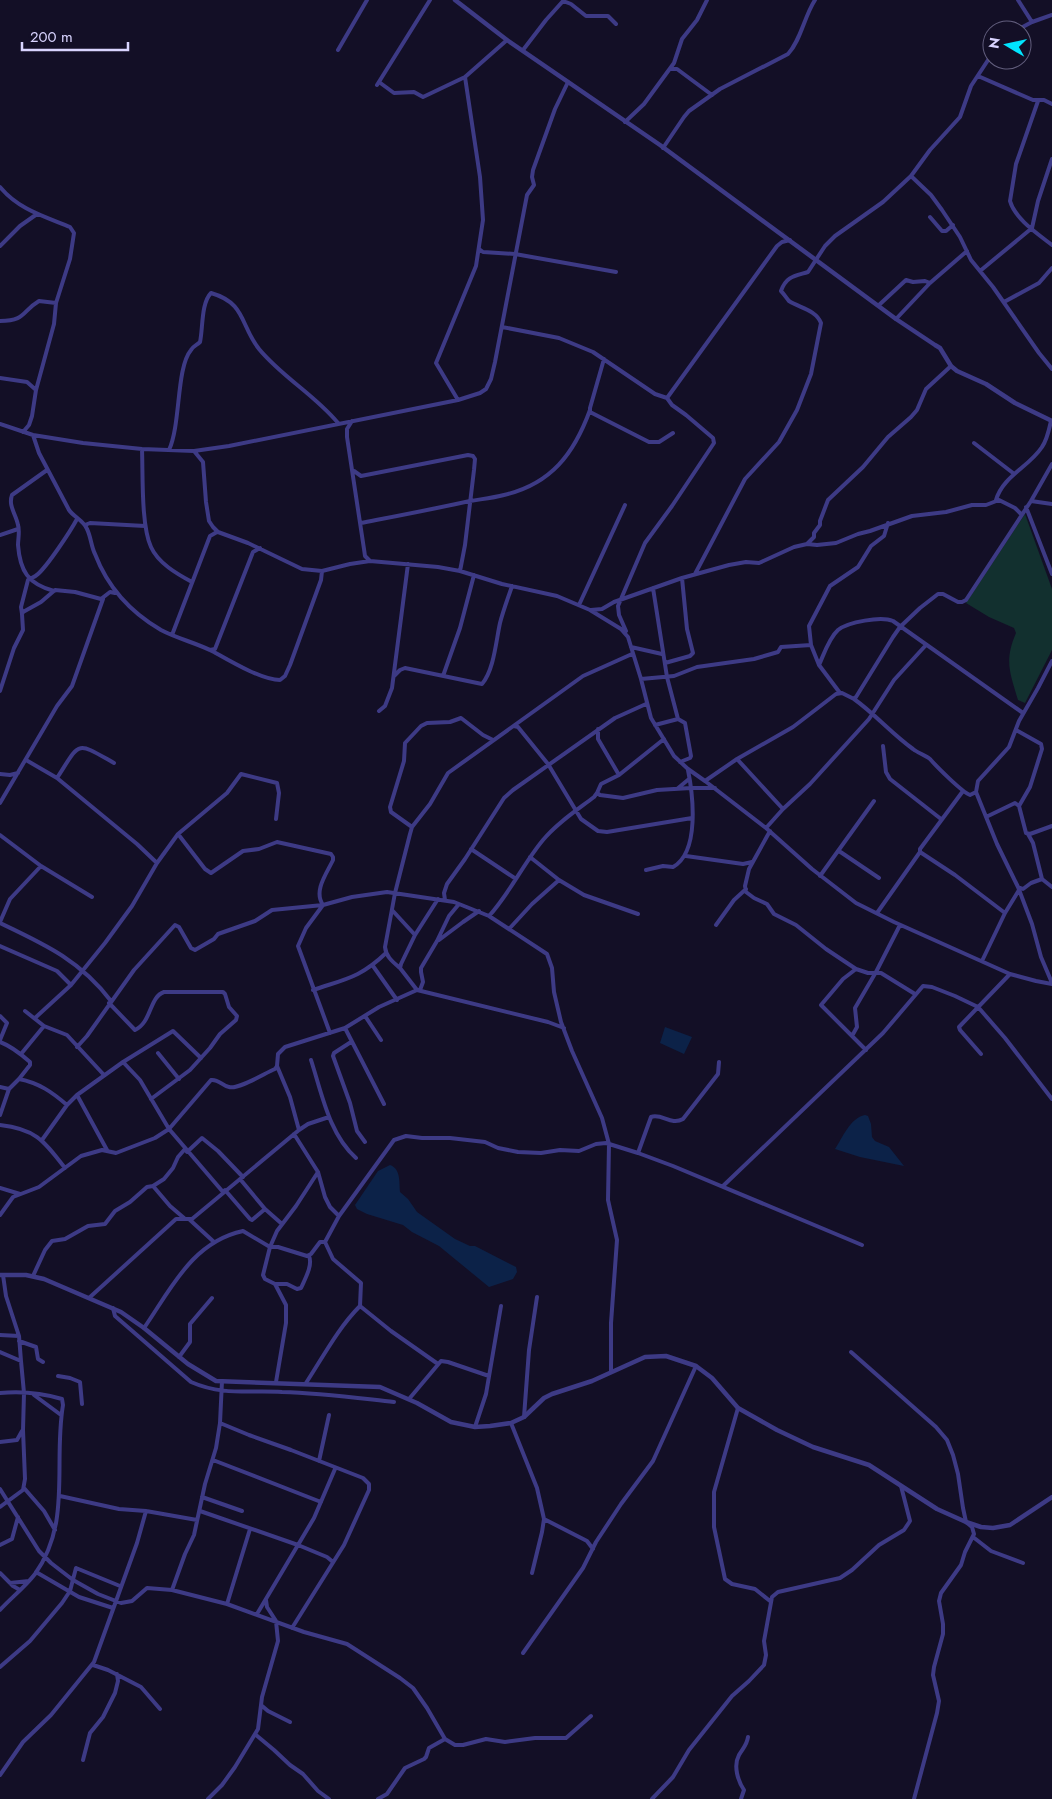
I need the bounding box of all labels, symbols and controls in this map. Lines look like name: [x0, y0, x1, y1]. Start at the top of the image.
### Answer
scale bar: [22, 20, 129, 52]
north arrow: [982, 20, 1032, 70]
text: 200 m: [30, 26, 73, 48]
text: N: [983, 36, 1005, 50]

